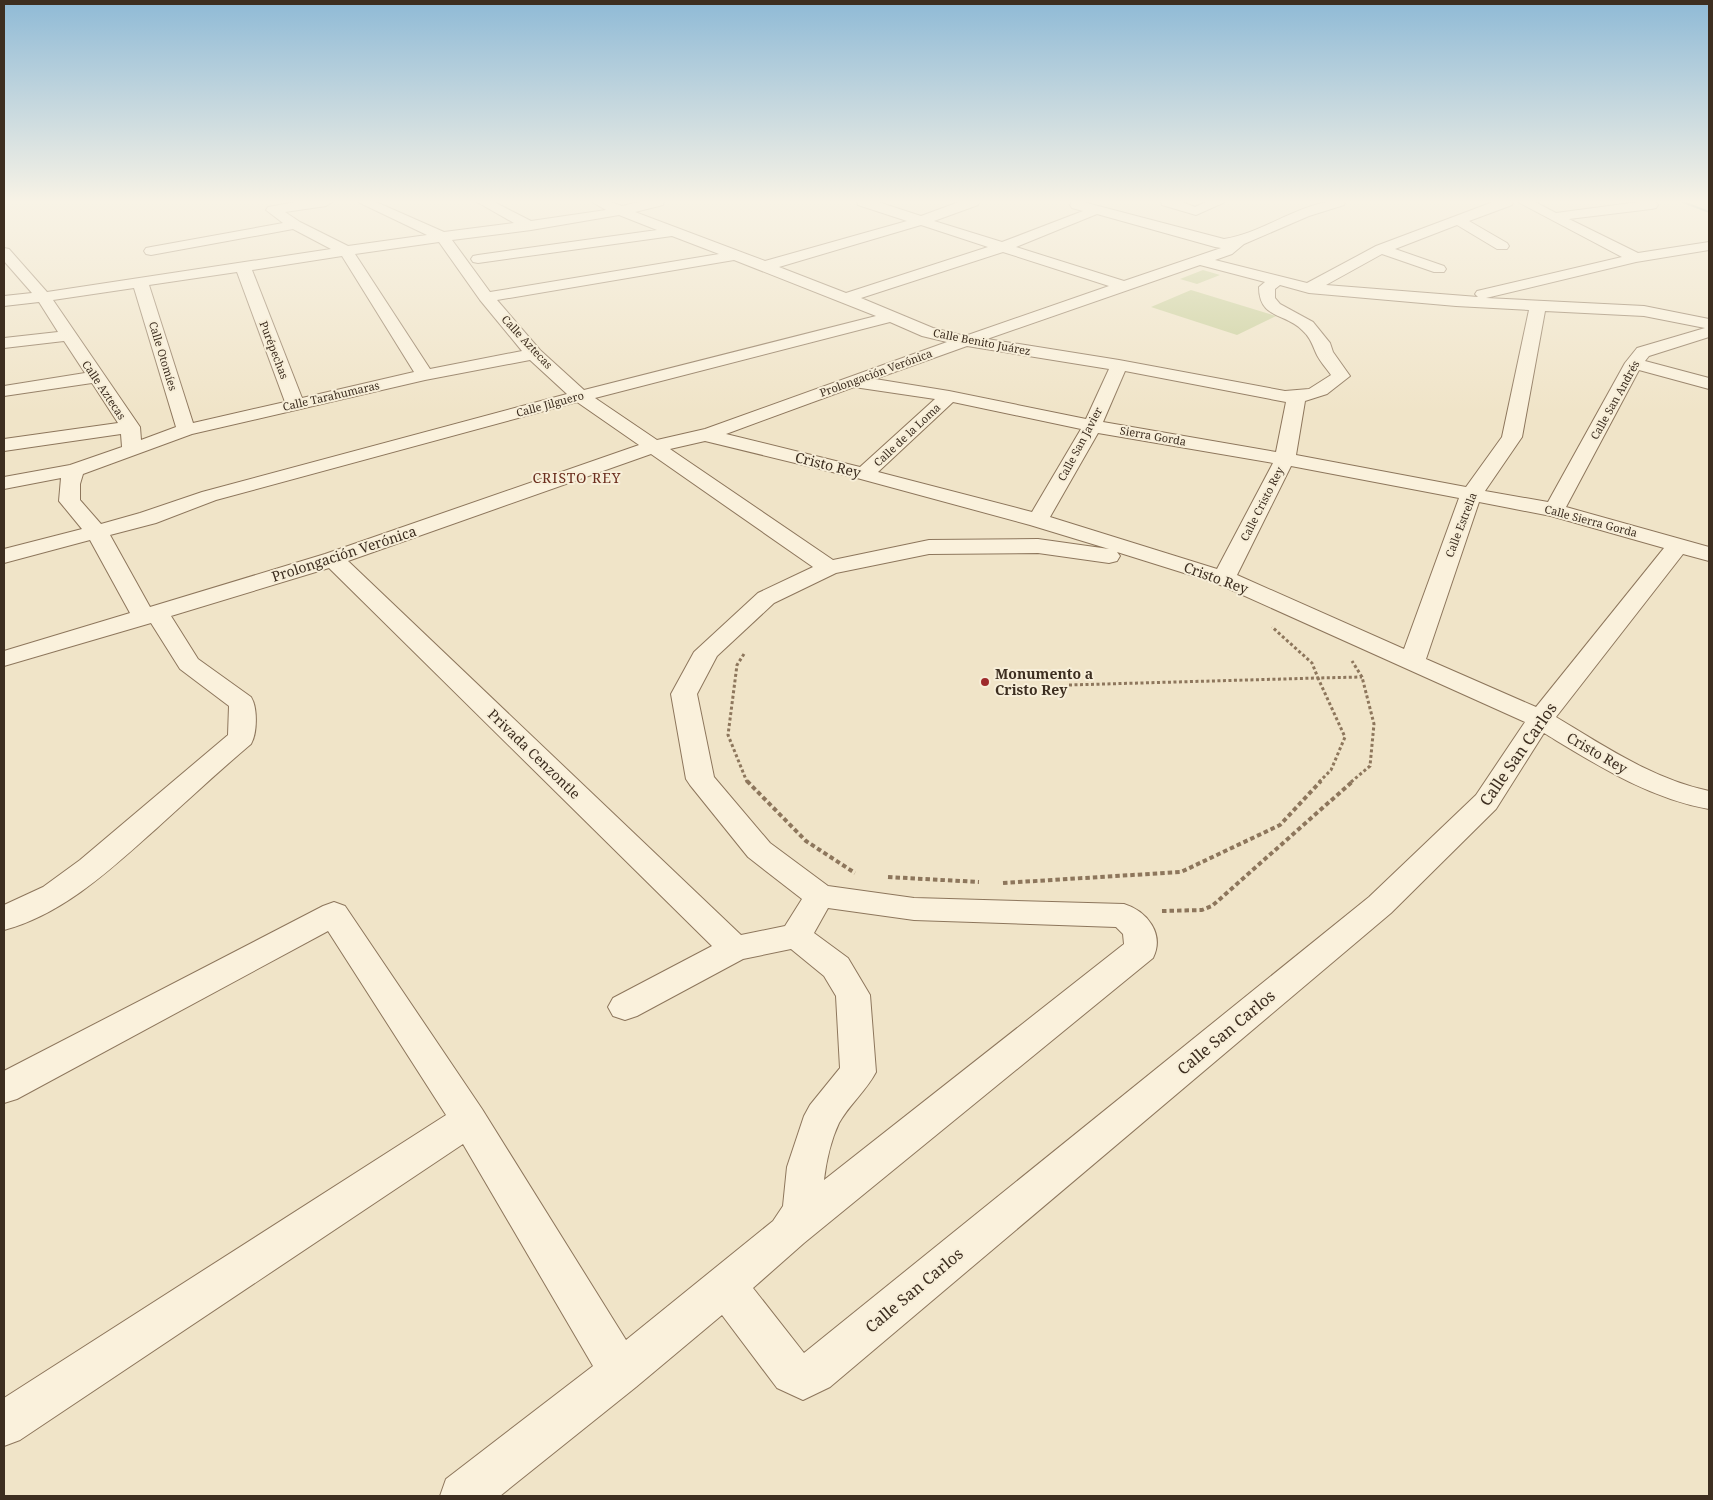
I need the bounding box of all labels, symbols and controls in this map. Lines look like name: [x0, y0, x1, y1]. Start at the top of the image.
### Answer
street label: Calle Aztecas: [499, 312, 556, 372]
street label: Calle Otomíes: [146, 319, 181, 392]
street label: Purépechas: [257, 319, 292, 381]
street label: Calle Benito Juárez: [932, 325, 1032, 358]
street label: Prolongación Verónica: [817, 345, 934, 400]
street label: Calle Aztecas: [79, 357, 130, 422]
street label: Calle San Andrés: [1587, 357, 1643, 442]
street label: Calle Tarahumaras: [281, 377, 381, 414]
street label: Calle Jilguero: [514, 387, 585, 420]
street label: Calle de la Loma: [870, 400, 943, 470]
street label: Calle San Javier: [1054, 403, 1106, 483]
street label: Sierra Gorda: [1119, 422, 1187, 449]
street label: Cristo Rey: [793, 447, 863, 482]
street label: Calle Cristo Rey: [1236, 463, 1287, 543]
district label: CRISTO REY: [533, 468, 621, 487]
street label: Calle Estrella: [1441, 490, 1480, 559]
street label: Calle Sierra Gorda: [1543, 501, 1639, 540]
street label: Prolongación Verónica: [269, 521, 419, 586]
street label: Cristo Rey: [1181, 557, 1251, 598]
place label: Monumento a Cristo Rey: [995, 664, 1093, 699]
marker: Monumento a Cristo Rey: [979, 676, 991, 688]
street label: Calle San Carlos: [1474, 698, 1562, 810]
street label: Privada Cenzontle: [484, 705, 585, 803]
street label: Cristo Rey: [1563, 728, 1631, 778]
street label: Calle San Carlos: [1172, 985, 1280, 1079]
street label: Calle San Carlos: [860, 1243, 968, 1337]

